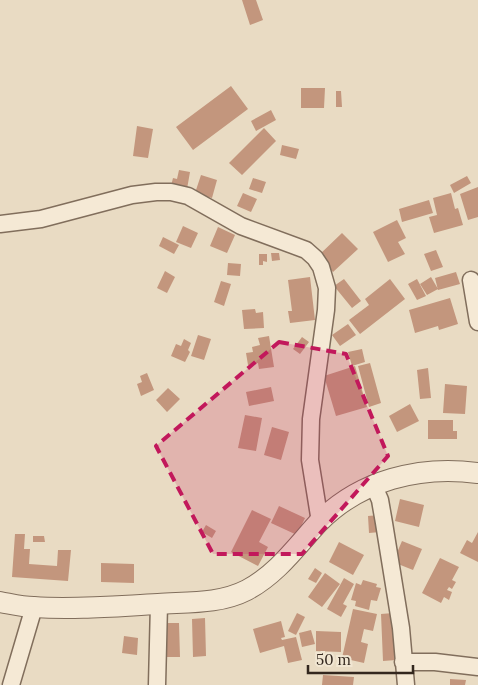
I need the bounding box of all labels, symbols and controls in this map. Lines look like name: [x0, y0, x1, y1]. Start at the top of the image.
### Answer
scale bar: [308, 642, 413, 674]
text: 50 m: [316, 650, 351, 669]

